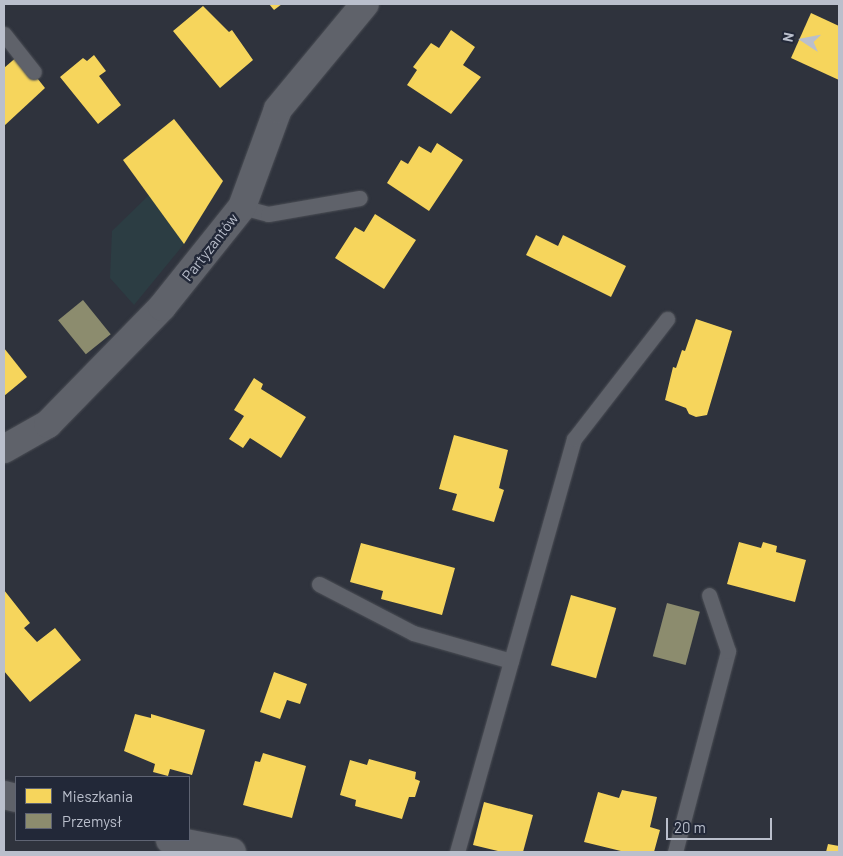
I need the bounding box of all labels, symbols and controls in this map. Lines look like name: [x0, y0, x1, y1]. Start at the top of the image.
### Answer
north arrow: [778, 15, 828, 65]
text: N: [779, 31, 797, 43]
street label: Partyzantów: [178, 210, 242, 284]
legend: [15, 776, 190, 841]
text: Mieszkania: [62, 787, 133, 805]
scale bar: [668, 808, 774, 840]
text: Przemysł: [62, 812, 122, 830]
text: 20 m: [674, 818, 706, 836]

